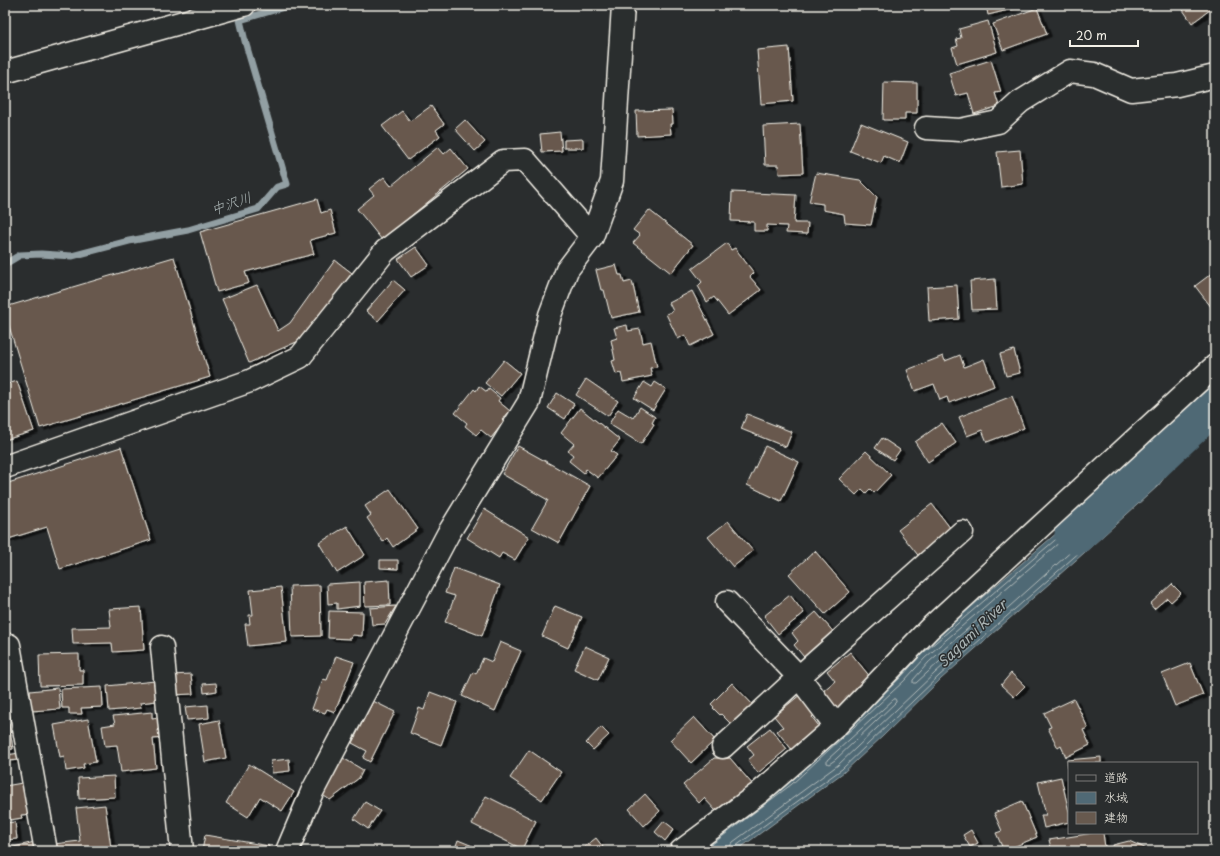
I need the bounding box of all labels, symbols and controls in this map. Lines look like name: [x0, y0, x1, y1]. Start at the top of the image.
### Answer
scale bar: [1070, 22, 1138, 48]
text: 20 m: [1076, 26, 1107, 44]
water label: 中沢川: [208, 186, 254, 220]
water label: Sagami River: [933, 593, 1013, 672]
legend: [1068, 762, 1198, 834]
text: 道路: [1104, 768, 1128, 786]
text: 水域: [1104, 788, 1128, 806]
text: 建物: [1104, 808, 1128, 826]

